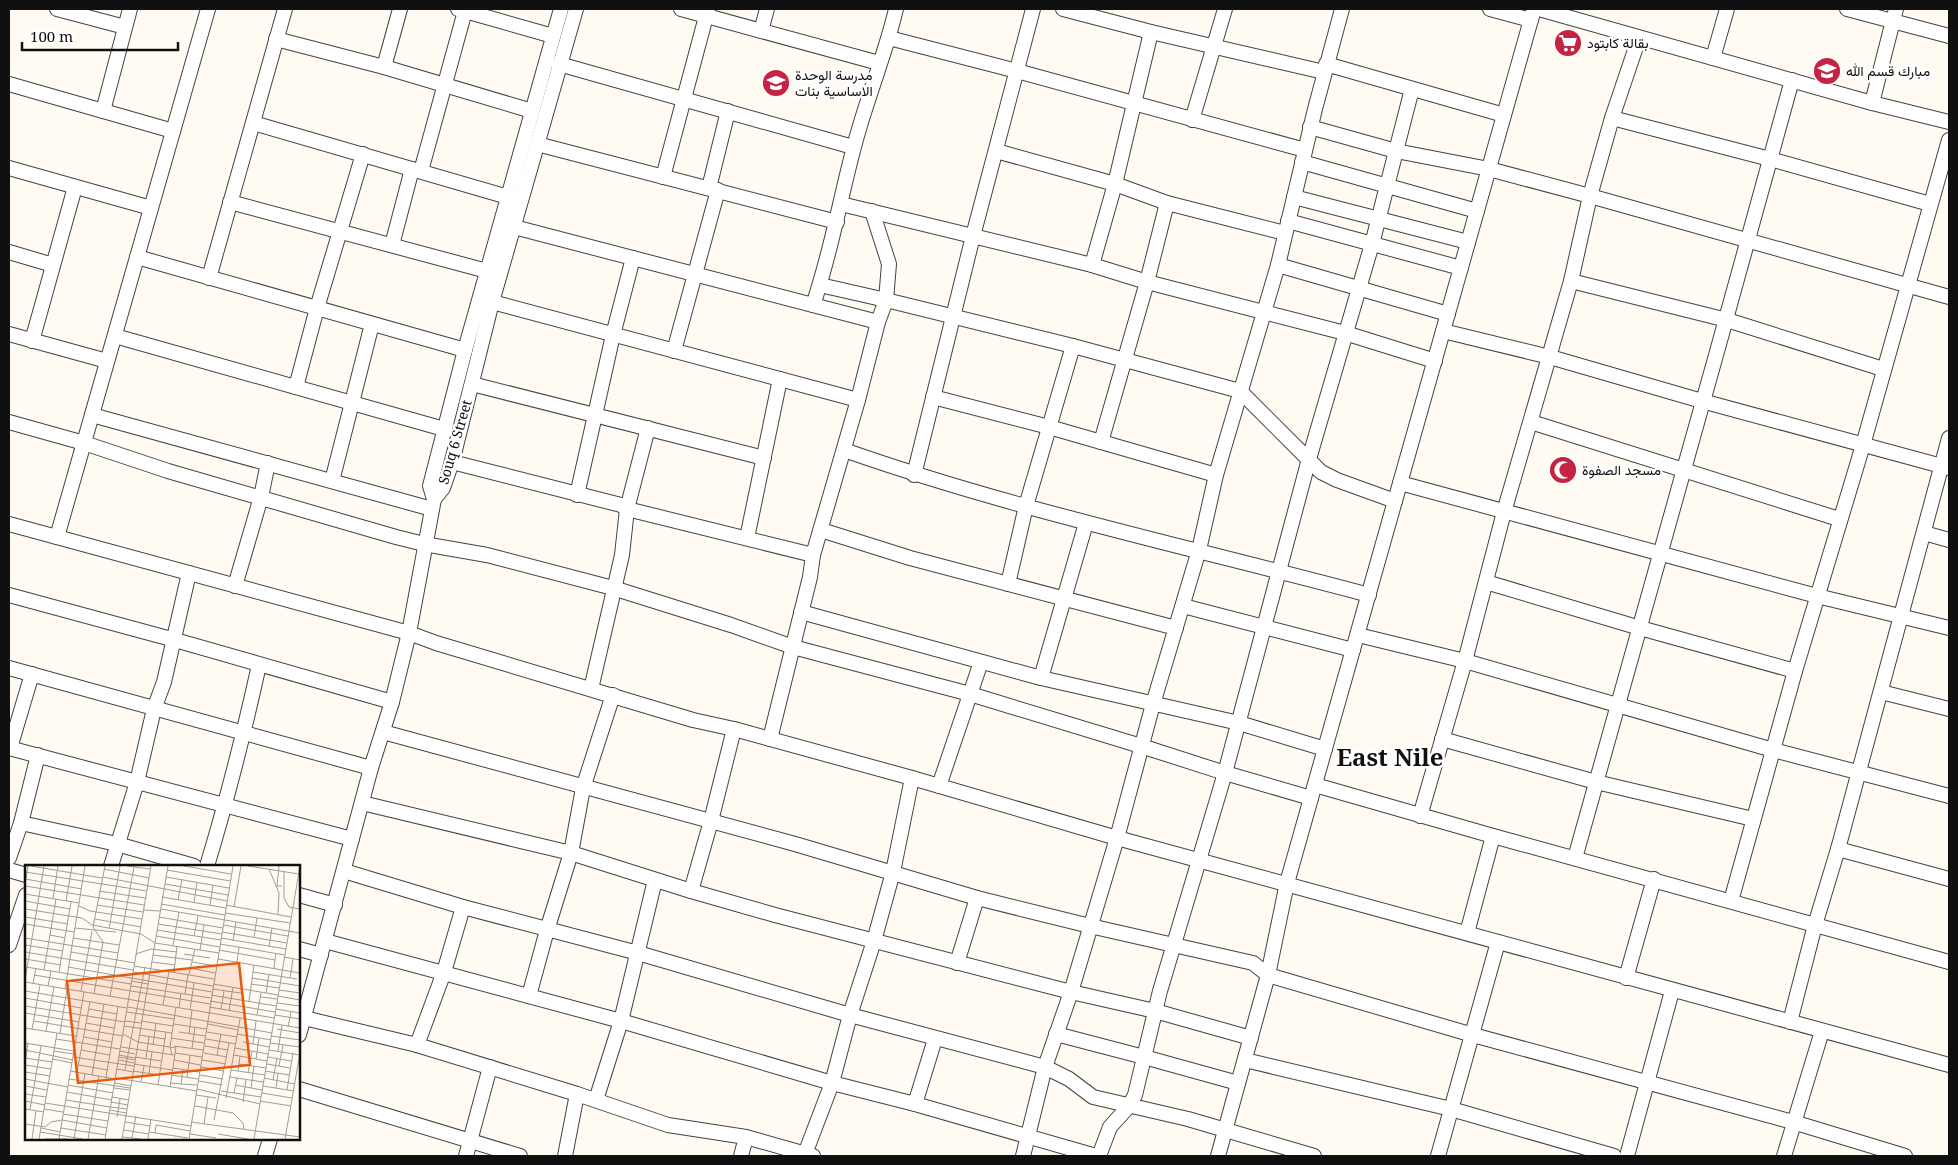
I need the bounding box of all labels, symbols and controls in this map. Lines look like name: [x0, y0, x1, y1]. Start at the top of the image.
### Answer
scale bar: [22, 20, 179, 52]
text: 100 m: [30, 26, 73, 46]
supermarket icon: بقالة كابتود: [1553, 28, 1583, 58]
place label: بقالة كابتود: [1587, 33, 1649, 52]
school or university icon: مبارك قسم الله: [1812, 56, 1842, 86]
place label: مبارك قسم الله: [1846, 61, 1930, 80]
place label: مدرسة الوحدة الاساسية بنات: [795, 65, 873, 100]
school or university icon: مدرسة الوحدة الاساسية بنات: [761, 68, 791, 98]
street label: Souq 6 Street: [433, 397, 476, 486]
mosque icon: مسجد الصفوة: [1548, 455, 1578, 485]
place label: مسجد الصفوة: [1582, 460, 1661, 479]
district label: East Nile: [1336, 740, 1444, 773]
inset map: [25, 865, 300, 1140]

